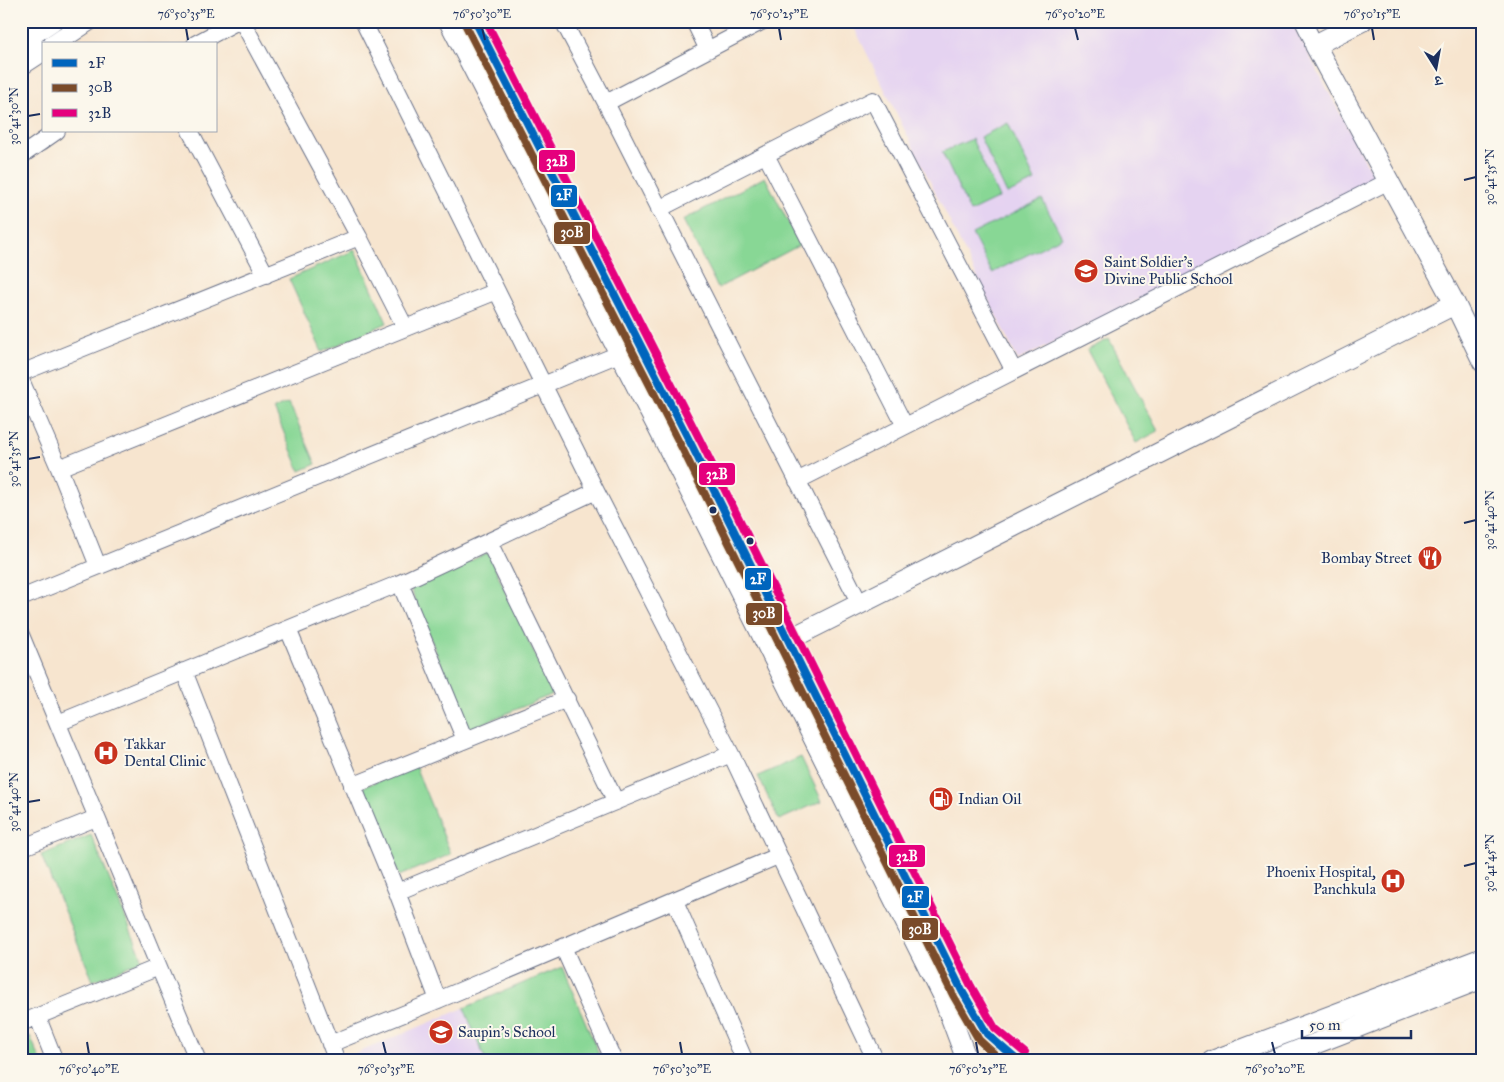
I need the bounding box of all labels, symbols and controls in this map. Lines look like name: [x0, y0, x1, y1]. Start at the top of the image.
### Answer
text: 76°50'35"E: [158, 7, 215, 21]
text: 76°50'30"E: [453, 7, 512, 21]
text: 76°50'25"E: [750, 7, 808, 21]
text: 76°50'20"E: [1045, 7, 1105, 21]
text: 76°50'15"E: [1344, 7, 1401, 21]
legend: [42, 42, 218, 132]
north arrow: [1412, 42, 1462, 92]
text: 2F: [88, 54, 105, 72]
text: उ: [1432, 71, 1444, 89]
text: 30B: [88, 78, 113, 96]
text: 30°41'30"N: [7, 87, 21, 145]
text: 32B: [88, 104, 111, 122]
line badge: 32B: [538, 149, 576, 173]
text: 30°41'35"N: [1483, 149, 1497, 205]
text: 32B: [546, 153, 568, 171]
line badge: 2F: [550, 184, 578, 208]
text: 2F: [556, 187, 573, 204]
line badge: 30B: [553, 221, 591, 245]
text: 30B: [560, 224, 584, 242]
place label: Saint Soldier’s Divine Public School: [1104, 253, 1234, 288]
school or university icon: Saint Soldier’s Divine Public School: [1073, 258, 1099, 284]
text: 30°41'35"N: [7, 431, 21, 487]
line badge: 32B: [698, 462, 736, 486]
text: 32B: [706, 466, 728, 484]
text: 30°41'40"N: [1483, 490, 1497, 550]
unlabelled marker: [708, 505, 718, 515]
unlabelled marker: [745, 536, 755, 546]
restaurant icon: Bombay Street: [1417, 545, 1443, 571]
place label: Bombay Street: [1321, 549, 1413, 567]
line badge: 2F: [744, 567, 772, 591]
text: 2F: [750, 571, 767, 588]
line badge: 30B: [745, 602, 783, 626]
text: 30B: [752, 605, 776, 623]
place label: Takkar Dental Clinic: [124, 735, 206, 770]
hospital icon: Takkar Dental Clinic: [93, 740, 119, 766]
text: 30°41'40"N: [7, 772, 21, 832]
fuel station icon: Indian Oil: [928, 786, 954, 812]
place label: Indian Oil: [958, 790, 1022, 808]
text: 30°41'45"N: [1483, 834, 1497, 892]
line badge: 32B: [888, 844, 926, 868]
text: 32B: [896, 848, 918, 866]
place label: Phoenix Hospital, Panchkula: [1266, 863, 1377, 898]
hospital icon: Phoenix Hospital, Panchkula: [1380, 868, 1406, 894]
line badge: 2F: [901, 885, 930, 909]
text: 2F: [907, 889, 924, 906]
line badge: 30B: [901, 917, 939, 941]
text: 30B: [908, 921, 932, 939]
scale bar: [1302, 1007, 1410, 1039]
text: 50 m: [1309, 1016, 1341, 1034]
school or university icon: Saupin's School: [428, 1019, 454, 1045]
place label: Saupin's School: [458, 1023, 557, 1041]
text: 76°50'40"E: [59, 1062, 120, 1076]
text: 76°50'35"E: [358, 1062, 415, 1076]
text: 76°50'30"E: [653, 1062, 712, 1076]
text: 76°50'25"E: [949, 1062, 1007, 1076]
text: 76°50'20"E: [1245, 1062, 1305, 1076]

